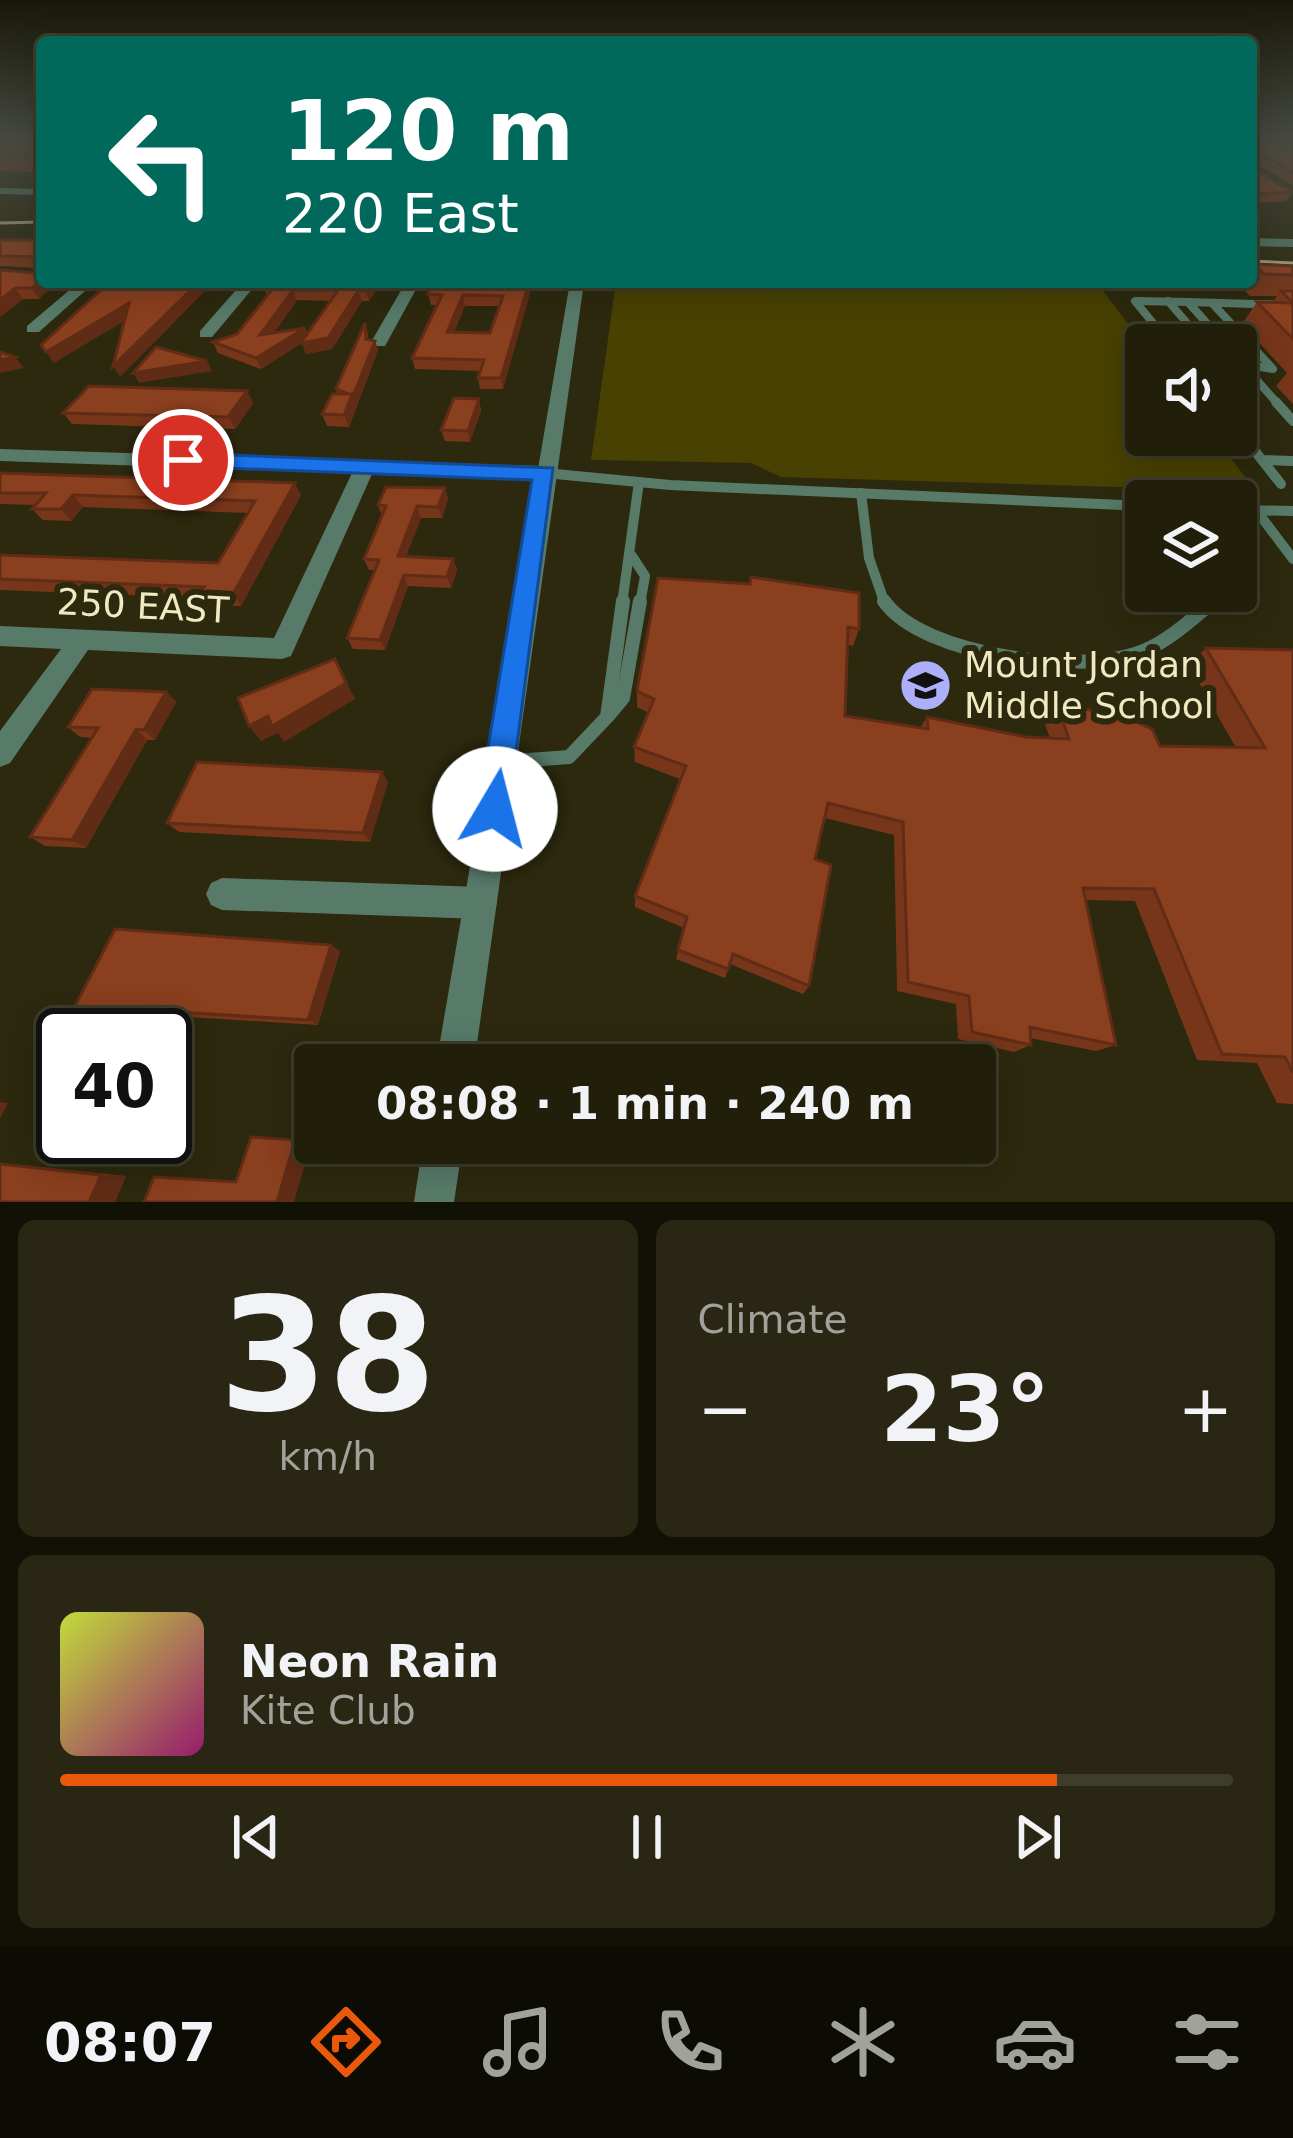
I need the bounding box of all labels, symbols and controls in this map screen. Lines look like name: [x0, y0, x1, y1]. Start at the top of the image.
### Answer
text: 120 m: [282, 82, 574, 180]
icon: left: [84, 84, 240, 240]
text: 220 East: [282, 182, 519, 245]
map controls: [1125, 324, 1257, 612]
button: sound: [1125, 324, 1257, 456]
pin: [132, 409, 234, 511]
icon: arrive: [150, 427, 216, 493]
button: layers: [1125, 480, 1257, 612]
street label: 250 EAST: [56, 581, 231, 631]
place label: Mount Jordan Middle School: [964, 644, 1214, 726]
school or university icon: Mount Jordan Middle School: [897, 657, 953, 713]
position arrow: [432, 746, 558, 872]
speed limit sign: 40: [36, 1008, 192, 1164]
text: 08:08 · 1 min · 240 m: [376, 1077, 914, 1130]
text: 38: [219, 1265, 436, 1447]
text: Climate: [698, 1297, 848, 1342]
text: 23°: [880, 1357, 1050, 1462]
text: −: [698, 1371, 753, 1448]
text: +: [1178, 1371, 1233, 1448]
text: km/h: [279, 1434, 377, 1479]
text: Neon Rain: [240, 1635, 499, 1688]
text: Kite Club: [240, 1688, 416, 1733]
icon: previous: [223, 1804, 289, 1870]
icon: pause: [614, 1804, 680, 1870]
icon: next: [1005, 1804, 1071, 1870]
icon: directions: [304, 2000, 388, 2084]
icon: music: [476, 2000, 560, 2084]
icon: phone: [648, 2000, 732, 2084]
icon: climate: [821, 2000, 905, 2084]
icon: car: [993, 2000, 1077, 2084]
icon: filters: [1165, 2000, 1249, 2084]
text: 08:07: [44, 2011, 216, 2074]

